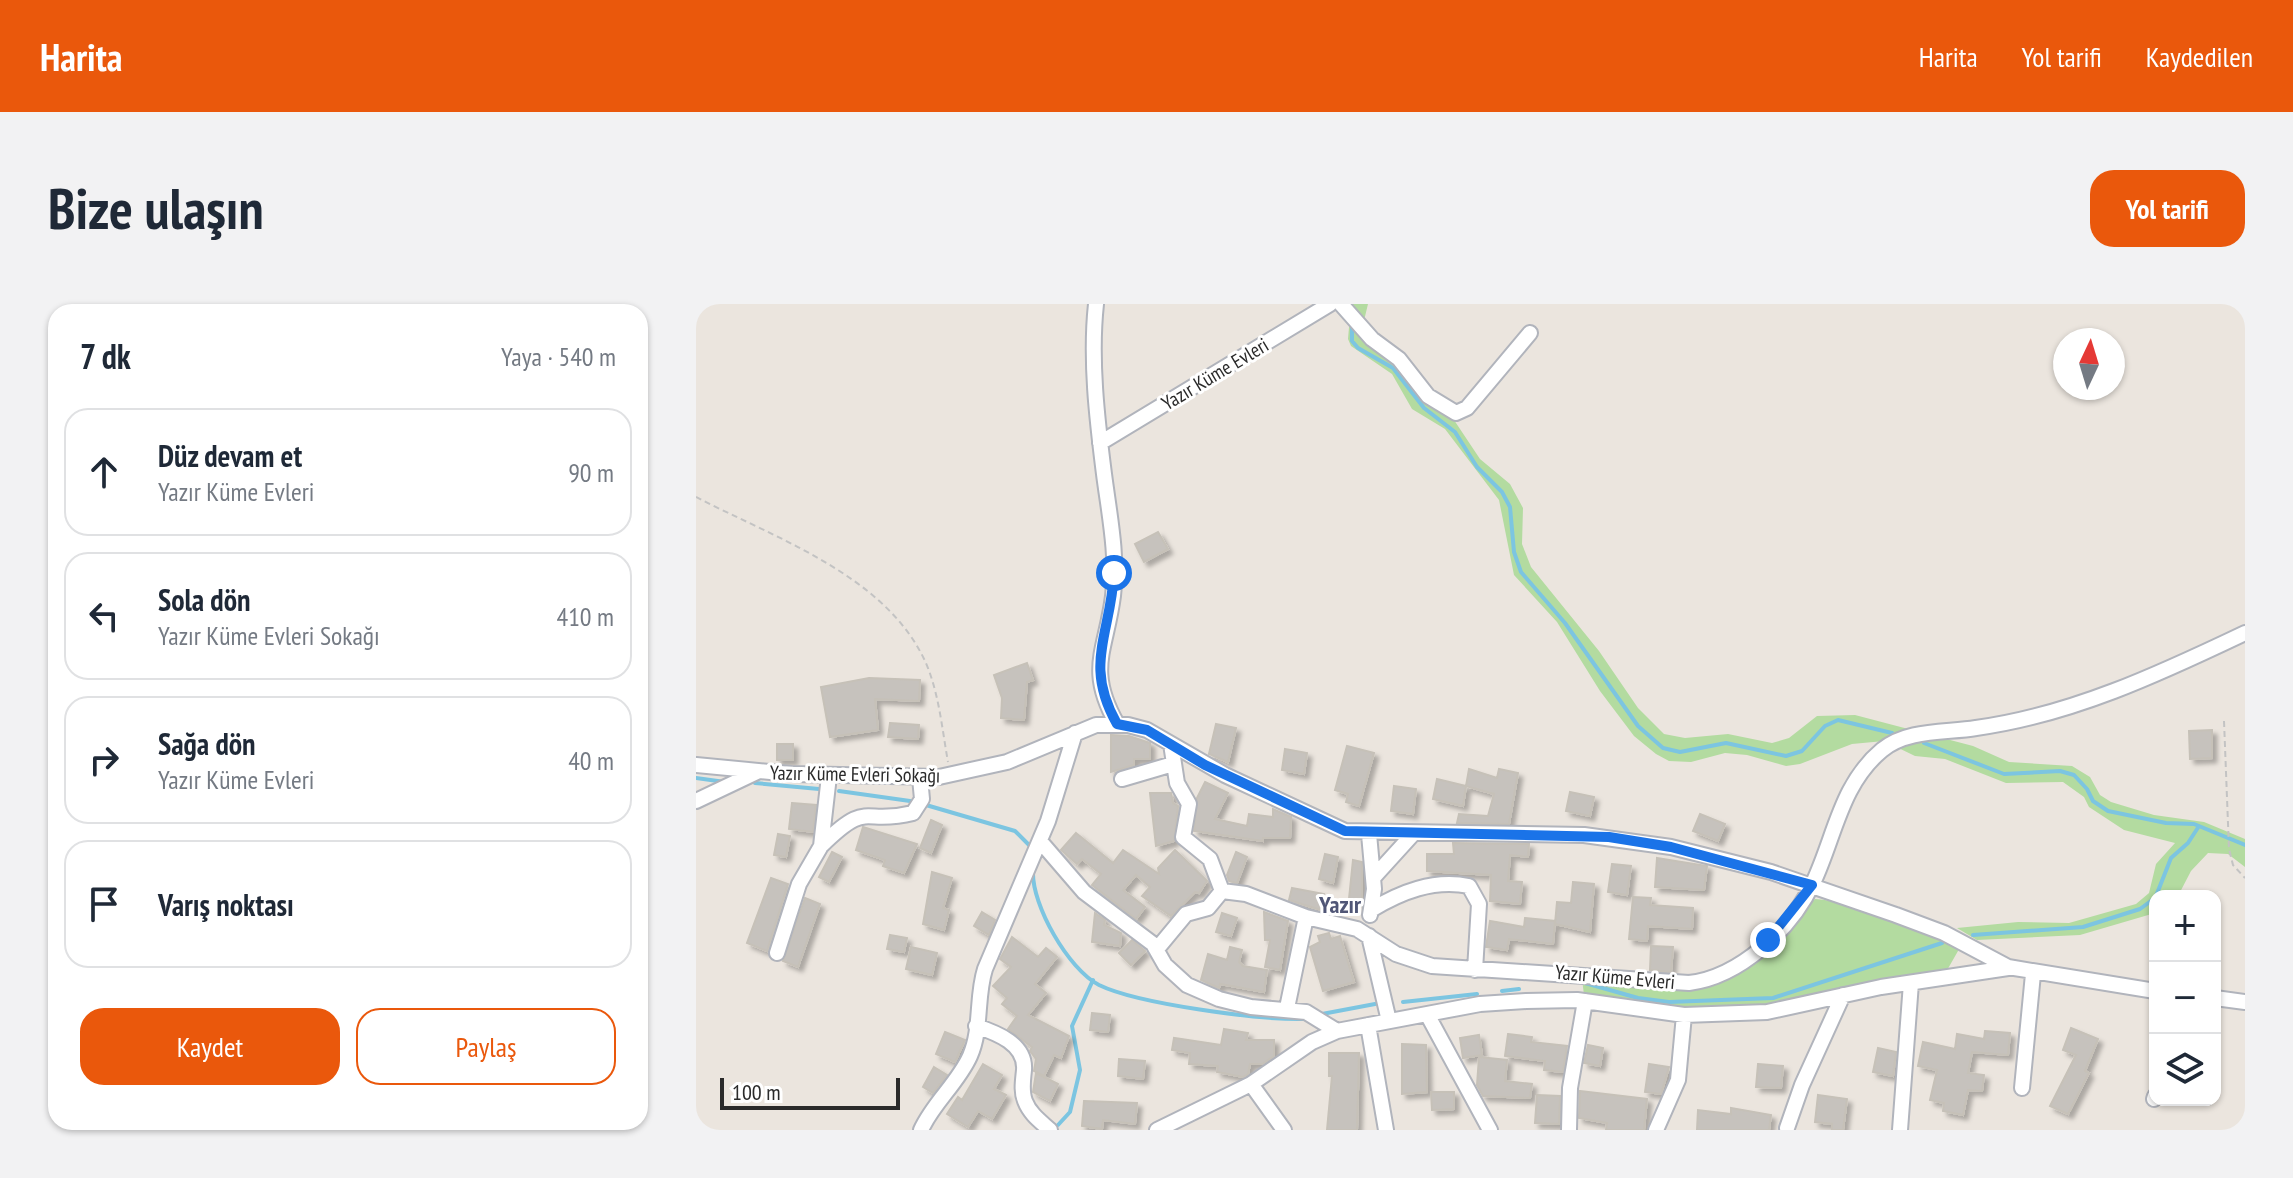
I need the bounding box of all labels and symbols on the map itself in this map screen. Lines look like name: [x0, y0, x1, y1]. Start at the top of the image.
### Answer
north arrow: [2053, 328, 2125, 400]
street label: Yazır Küme Evleri: [1157, 332, 1273, 416]
route start: [1096, 555, 1132, 591]
street label: Yazır Küme Evleri Sokağı: [770, 760, 940, 788]
district label: Yazır: [1318, 889, 1362, 920]
route end: [1750, 922, 1786, 958]
street label: Yazır Küme Evleri: [1554, 959, 1676, 995]
scale bar: [720, 1074, 900, 1110]

